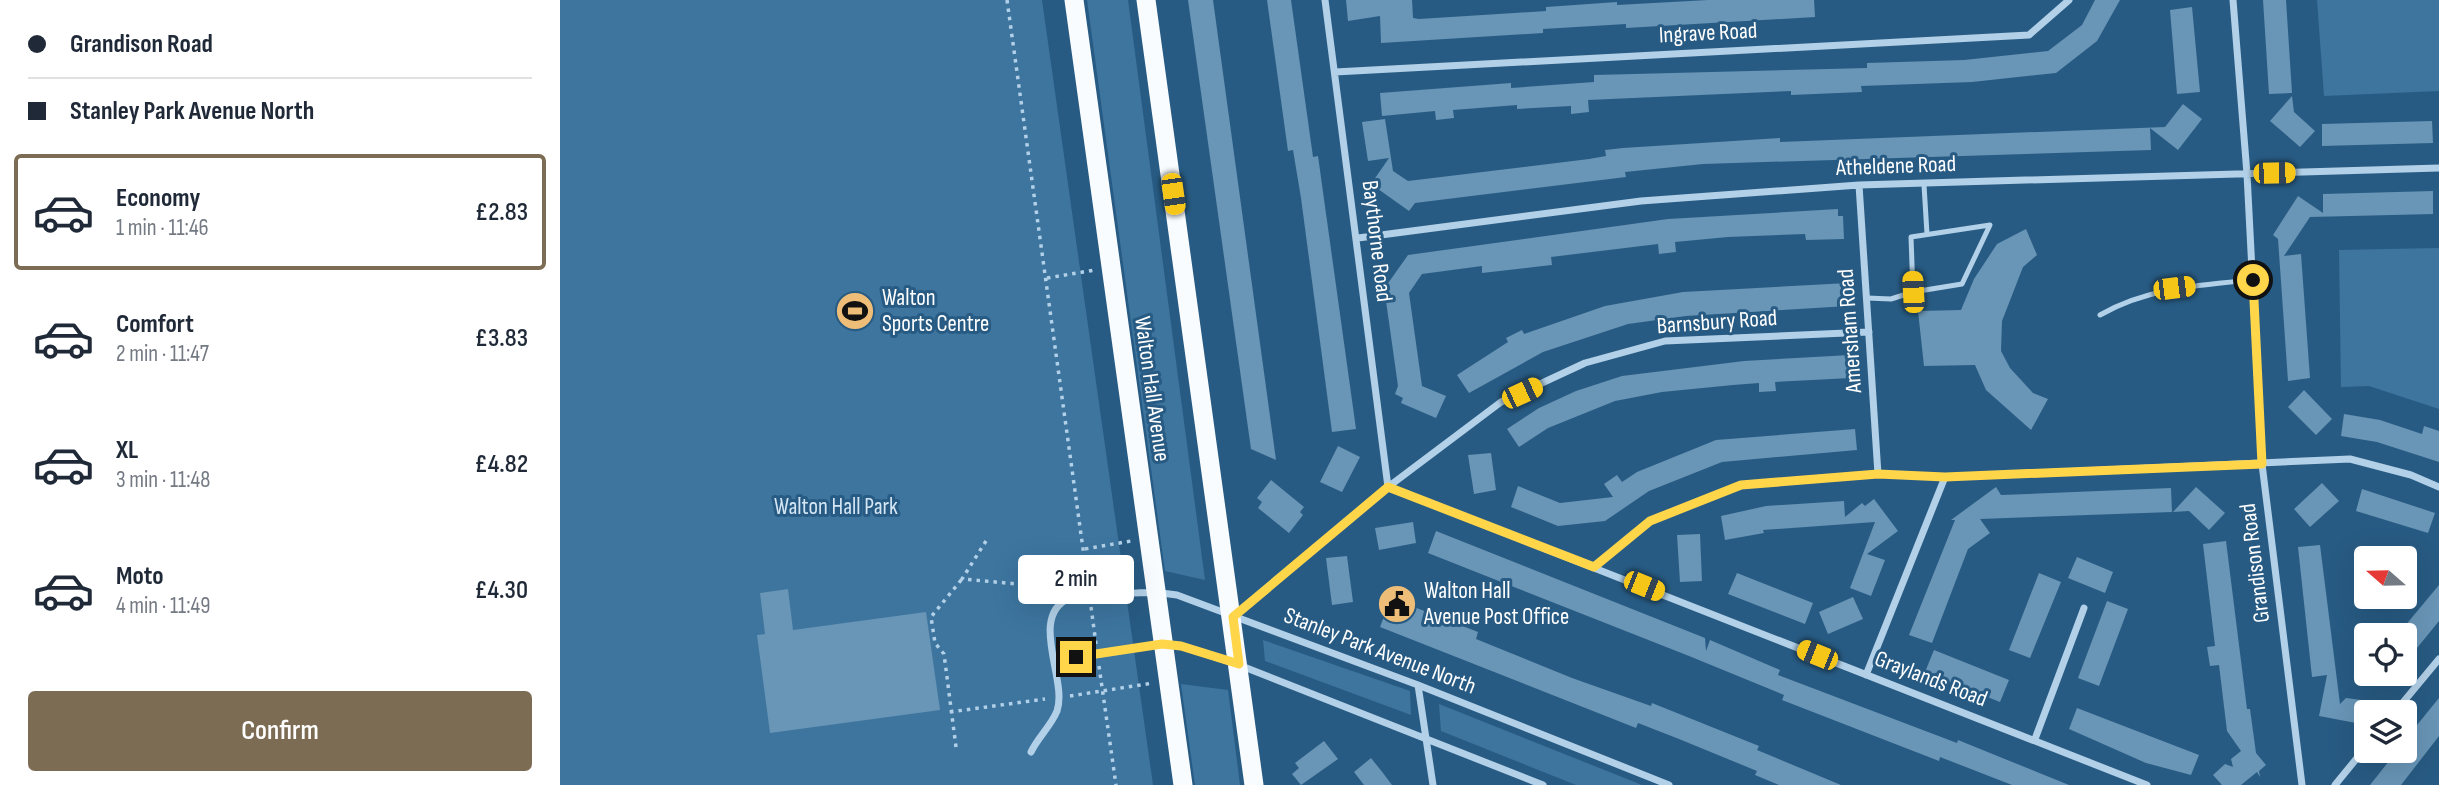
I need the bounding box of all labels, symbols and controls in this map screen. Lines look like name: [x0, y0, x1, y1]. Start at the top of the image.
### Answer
street label: Ingrave Road: [1658, 16, 1758, 50]
text: Grandison Road: [70, 29, 213, 60]
text: Stanley Park Avenue North: [70, 96, 314, 127]
street label: Atheldene Road: [1834, 150, 1957, 182]
car: [2253, 162, 2296, 184]
car: [1160, 172, 1187, 216]
street label: Baythorne Road: [1356, 179, 1398, 303]
icon: car: [32, 181, 95, 244]
text: Economy: [116, 183, 200, 214]
text: £2.83: [475, 197, 528, 228]
text: 1 min · 11:46: [116, 214, 209, 242]
route start: [2237, 264, 2269, 296]
street label: Amersham Road: [1832, 268, 1868, 395]
car: [1902, 270, 1925, 314]
car: [2152, 275, 2197, 301]
place label: Walton Sports Centre: [882, 284, 989, 338]
sports icon: Walton Sports Centre: [834, 290, 876, 332]
street label: Barnsbury Road: [1656, 304, 1778, 340]
icon: car: [32, 307, 95, 370]
text: Comfort: [116, 309, 194, 340]
street label: Walton Hall Avenue: [1128, 315, 1176, 463]
text: £3.83: [475, 323, 528, 354]
text: 2 min · 11:47: [116, 340, 209, 368]
car: [1499, 375, 1546, 411]
icon: car: [32, 433, 95, 496]
text: XL: [116, 435, 138, 466]
text: £4.82: [475, 449, 528, 480]
text: 3 min · 11:48: [116, 466, 210, 494]
park label: Walton Hall Park: [774, 493, 898, 521]
street label: Grandison Road: [2234, 502, 2276, 624]
north arrow: [2354, 546, 2417, 609]
map controls: [2354, 546, 2417, 763]
callout: 2 min: [1018, 556, 1134, 604]
icon: car: [32, 559, 95, 622]
text: Moto: [116, 561, 164, 592]
text: 2 min: [1054, 565, 1098, 593]
car: [1621, 568, 1668, 604]
text: £4.30: [474, 575, 528, 606]
place label: Walton Hall Avenue Post Office: [1423, 577, 1569, 631]
public building icon: Walton Hall Avenue Post Office: [1376, 583, 1418, 625]
text: 4 min · 11:49: [116, 592, 210, 620]
street label: Stanley Park Avenue North: [1280, 601, 1480, 701]
button: locate: [2354, 623, 2417, 686]
car: [1794, 637, 1841, 673]
route end: [1060, 641, 1092, 673]
street label: Graylands Road: [1871, 645, 1991, 713]
button: Confirm: [28, 691, 532, 771]
button: layers: [2354, 700, 2417, 763]

